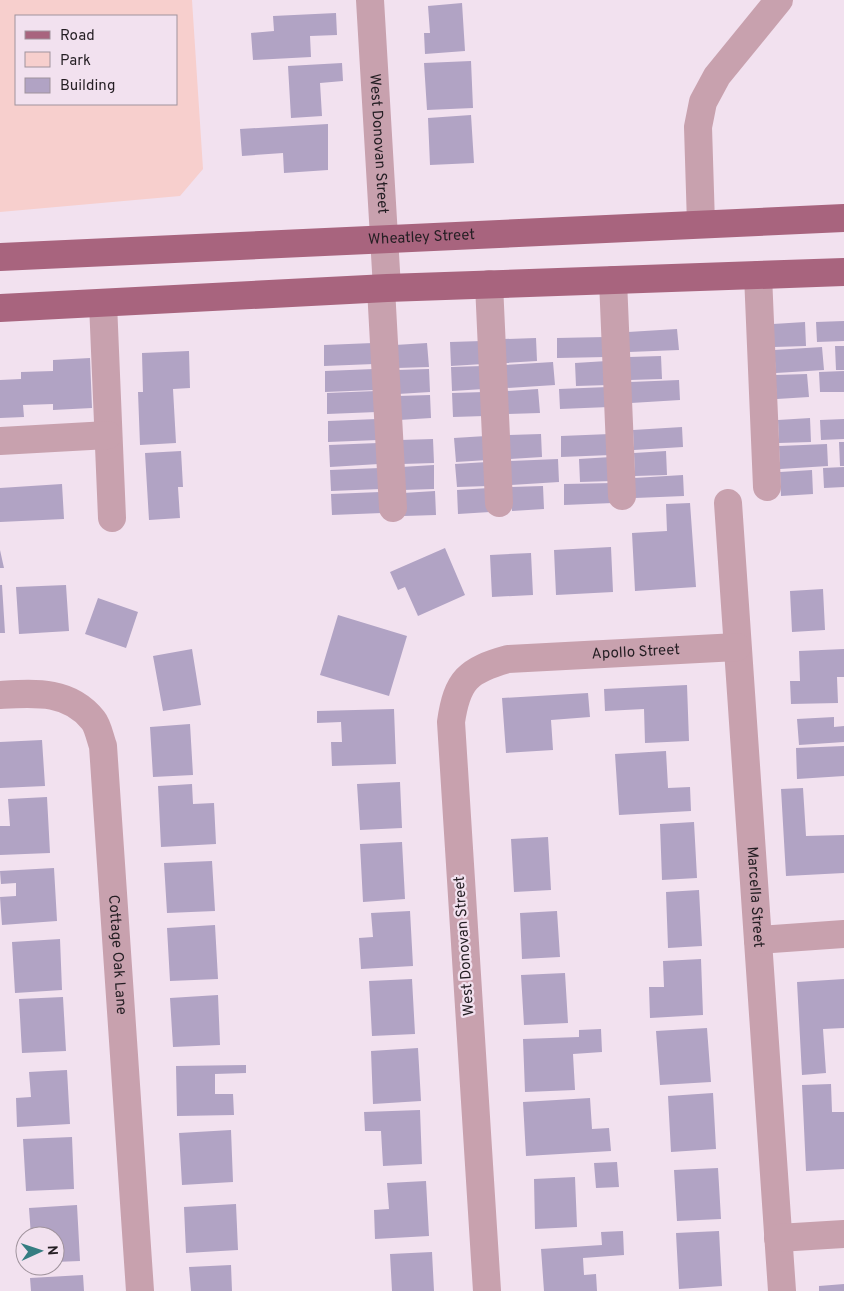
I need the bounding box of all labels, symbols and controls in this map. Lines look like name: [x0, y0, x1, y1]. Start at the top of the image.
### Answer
legend: [15, 15, 178, 105]
text: Road: [60, 27, 95, 46]
text: Park: [60, 52, 91, 71]
street label: West Donovan Street: [365, 73, 392, 214]
text: Building: [60, 77, 115, 96]
street label: Wheatley Street: [368, 226, 475, 249]
street label: Apollo Street: [591, 641, 680, 664]
street label: Marcella Street: [742, 846, 768, 948]
street label: West Donovan Street: [451, 875, 479, 1017]
street label: Cottage Oak Lane: [104, 894, 131, 1015]
north arrow: [15, 1226, 65, 1276]
text: N: [43, 1245, 60, 1256]

